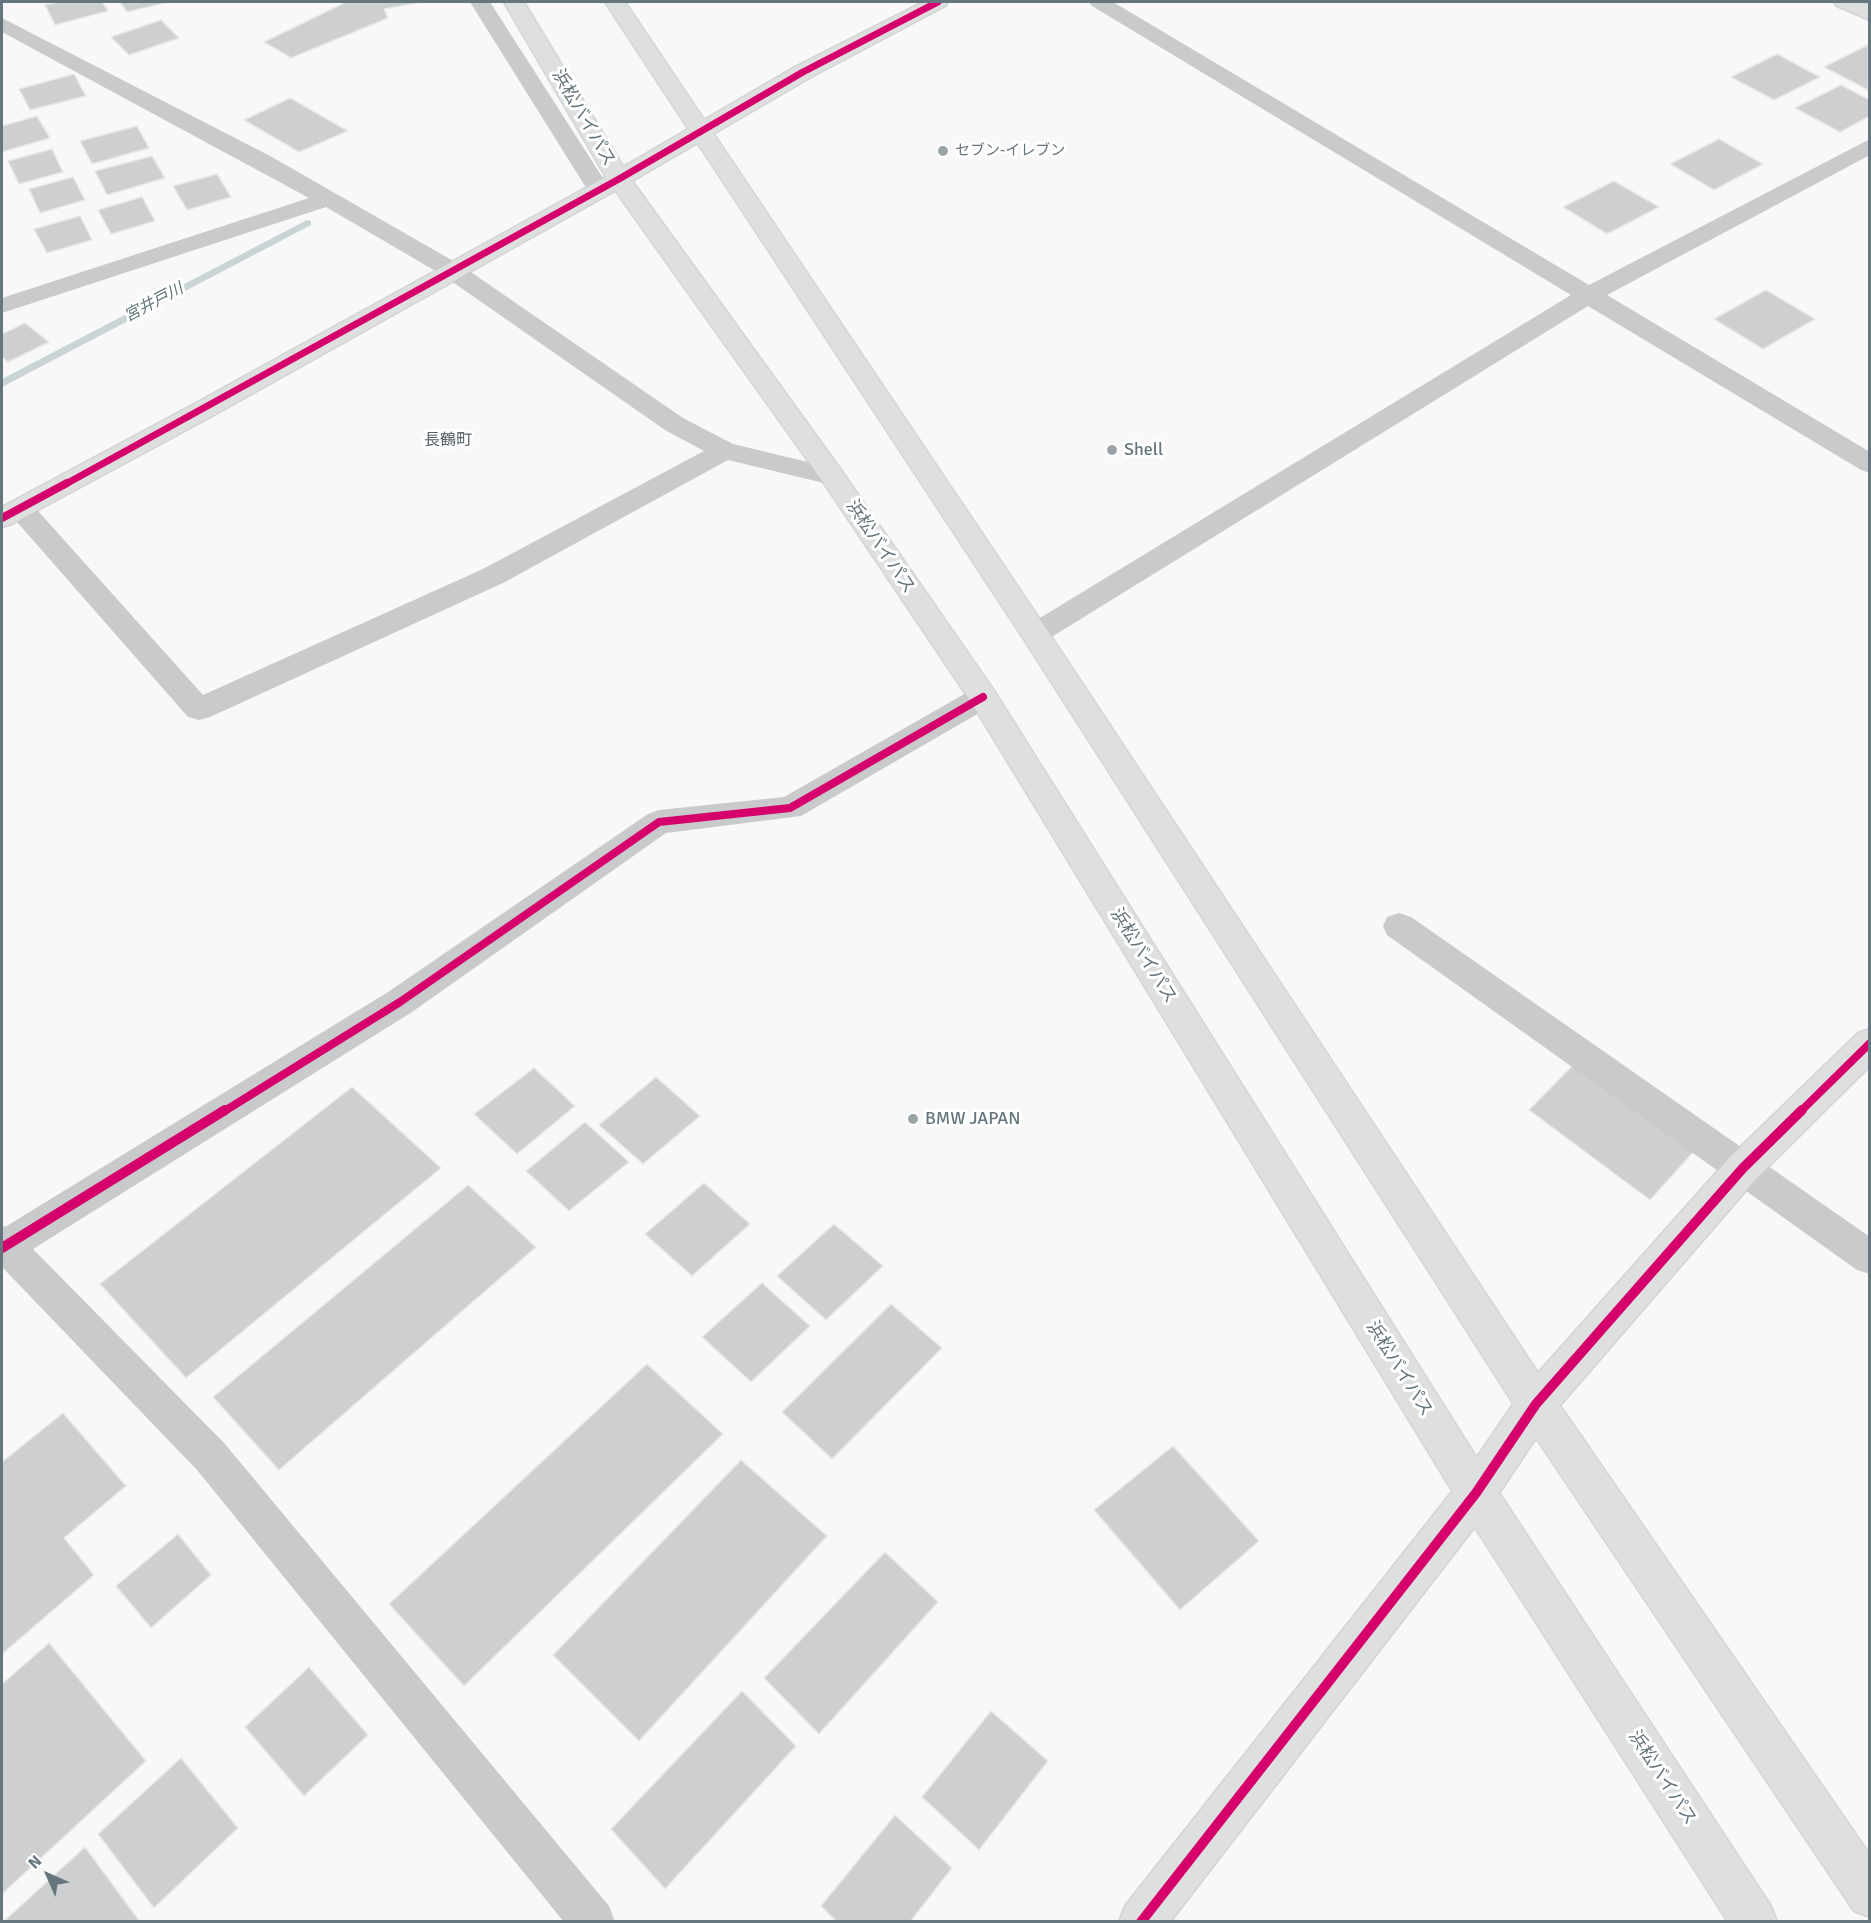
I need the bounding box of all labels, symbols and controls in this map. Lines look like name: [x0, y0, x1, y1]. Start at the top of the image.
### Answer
street label: 浜松バイパス: [547, 66, 619, 170]
place label: セブン-イレブン: [955, 142, 1065, 160]
marker: セブン-イレブン: [936, 144, 950, 158]
water label: 宮井戸川: [121, 280, 187, 326]
district label: 長鶴町: [424, 431, 472, 451]
place label: Shell: [1124, 439, 1163, 461]
marker: Shell: [1105, 443, 1119, 457]
street label: 浜松バイパス: [841, 496, 919, 598]
street label: 浜松バイパス: [1105, 904, 1181, 1008]
place label: BMW JAPAN: [925, 1108, 1021, 1130]
marker: BMW JAPAN: [906, 1112, 920, 1126]
street label: 浜松バイパス: [1361, 1317, 1437, 1421]
street label: 浜松バイパス: [1624, 1727, 1700, 1829]
north arrow: [18, 1845, 78, 1905]
text: N: [24, 1851, 46, 1873]

